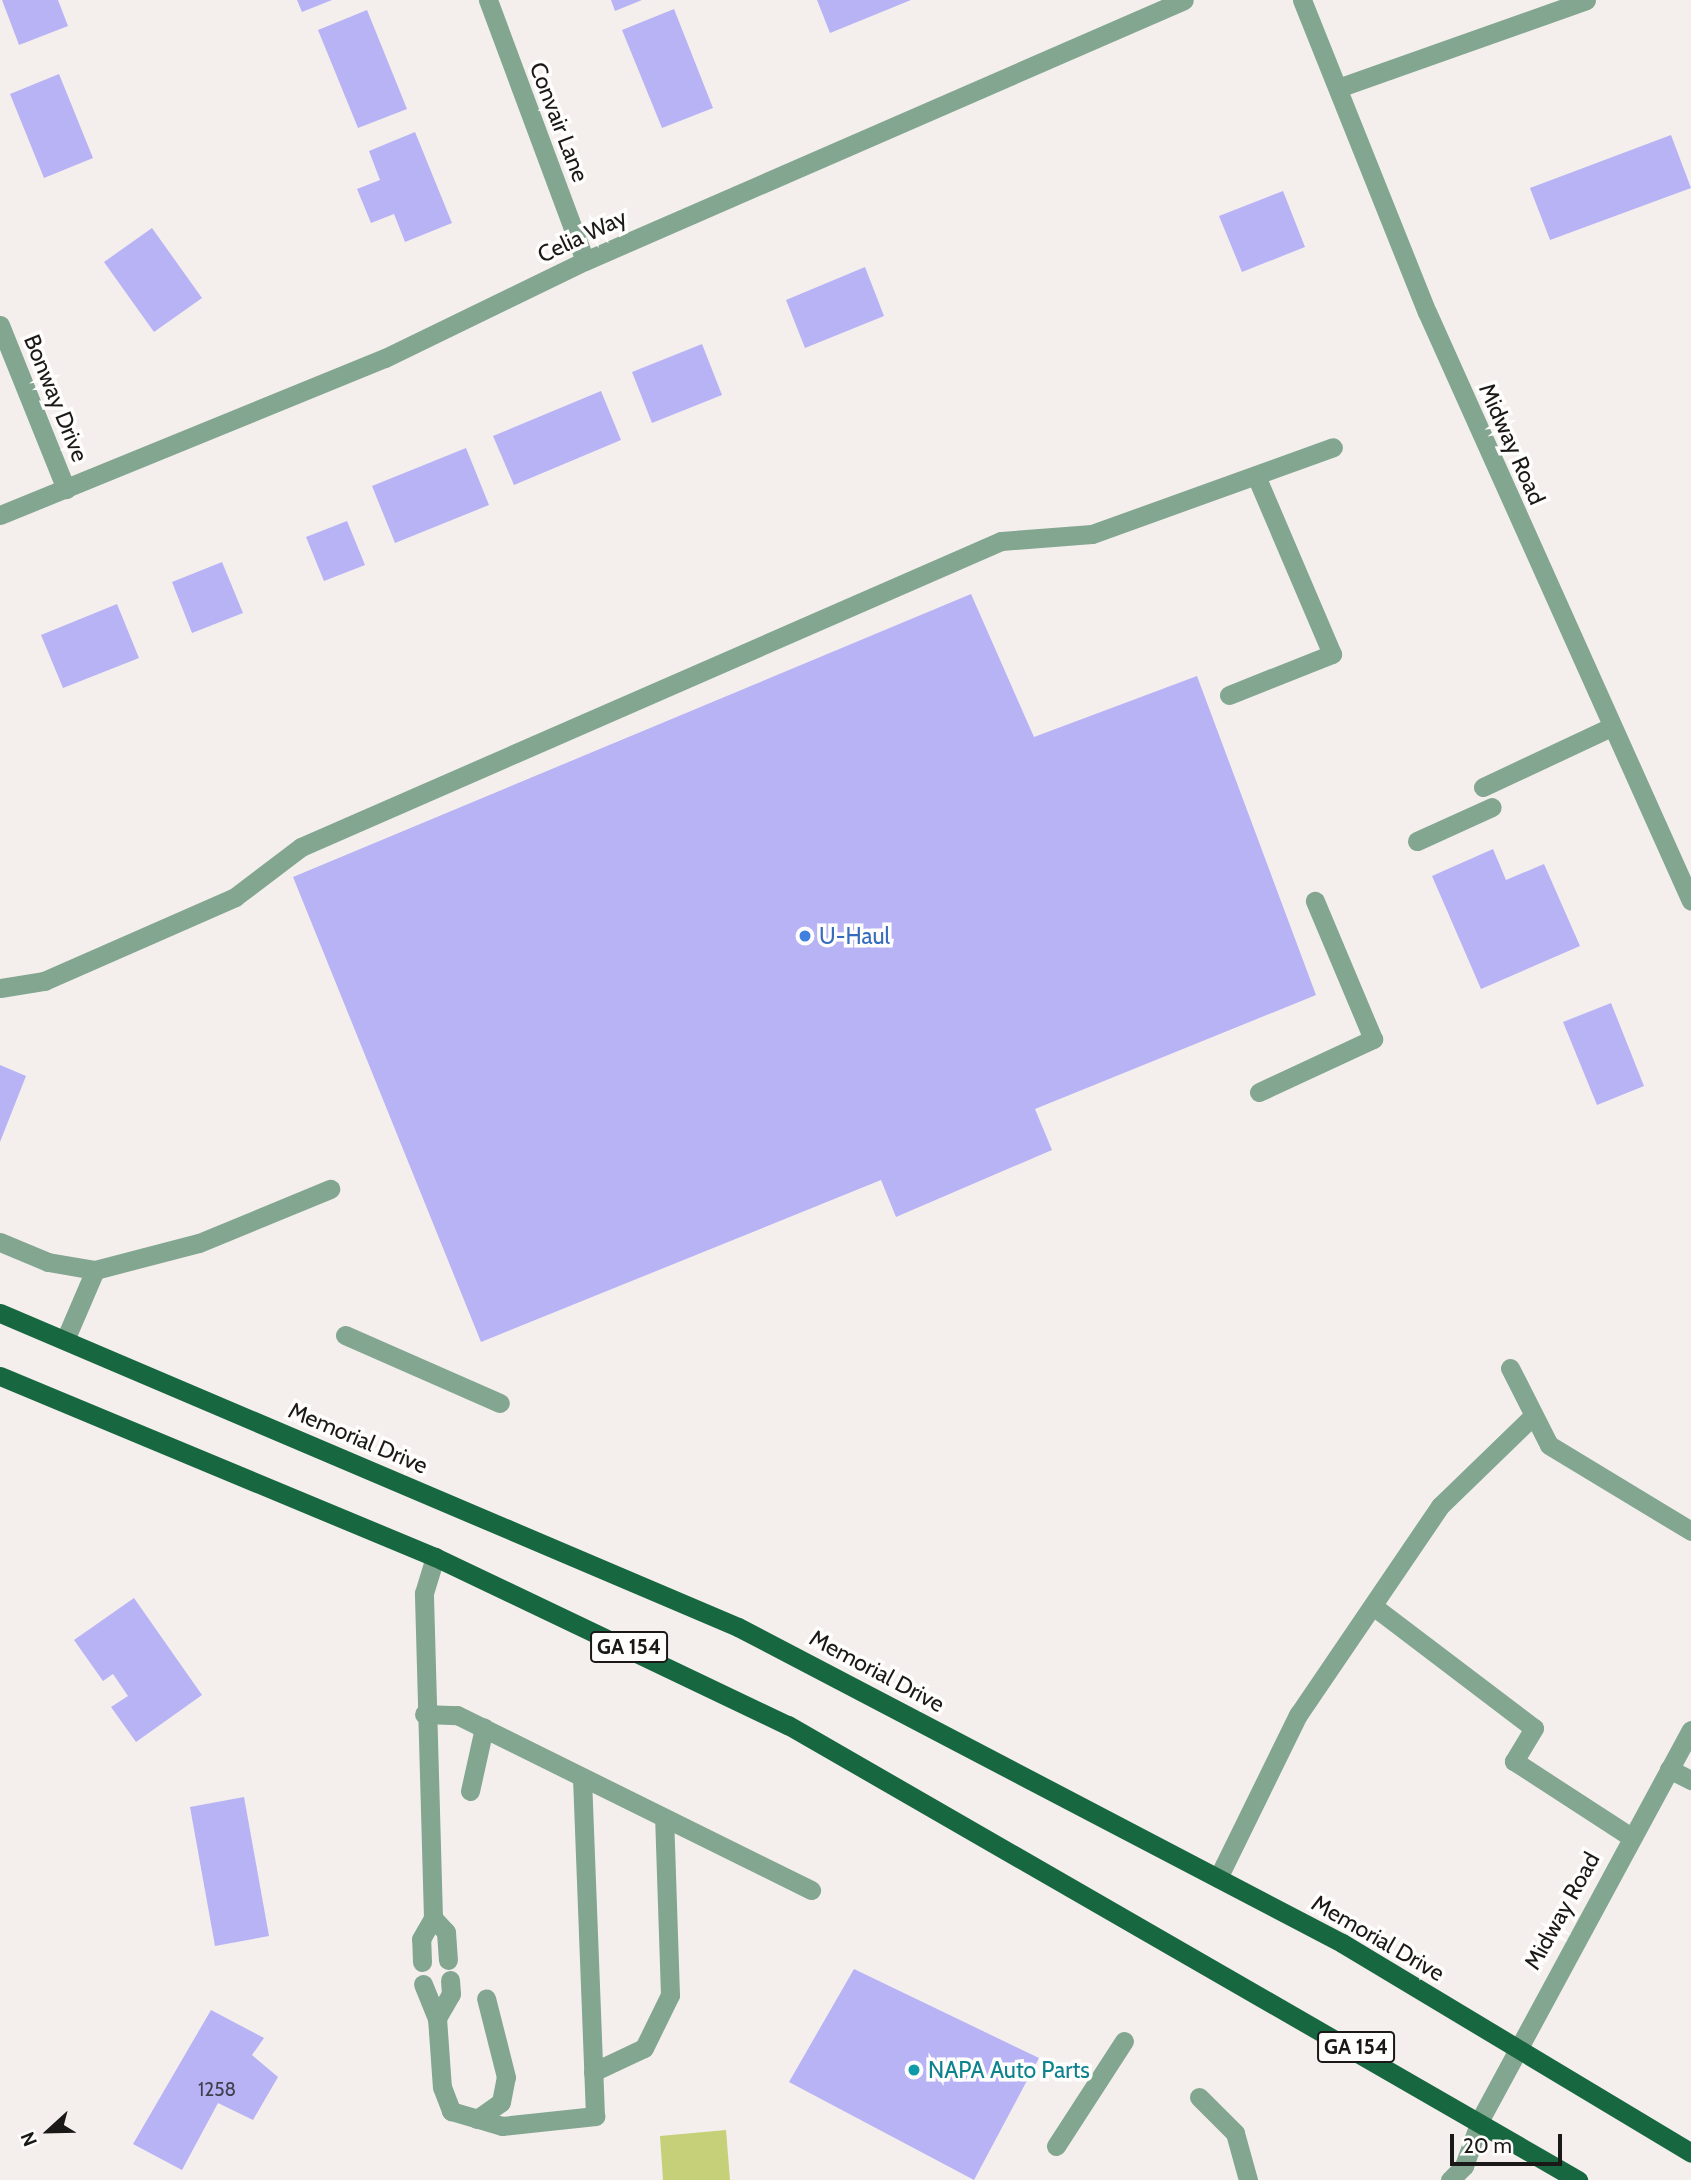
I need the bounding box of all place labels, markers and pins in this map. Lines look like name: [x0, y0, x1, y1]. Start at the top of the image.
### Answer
place label: U-Haul: [819, 922, 890, 950]
marker: U-Haul: [797, 928, 813, 944]
place label: NAPA Auto Parts: [928, 2056, 1090, 2084]
marker: NAPA Auto Parts: [906, 2062, 922, 2078]

